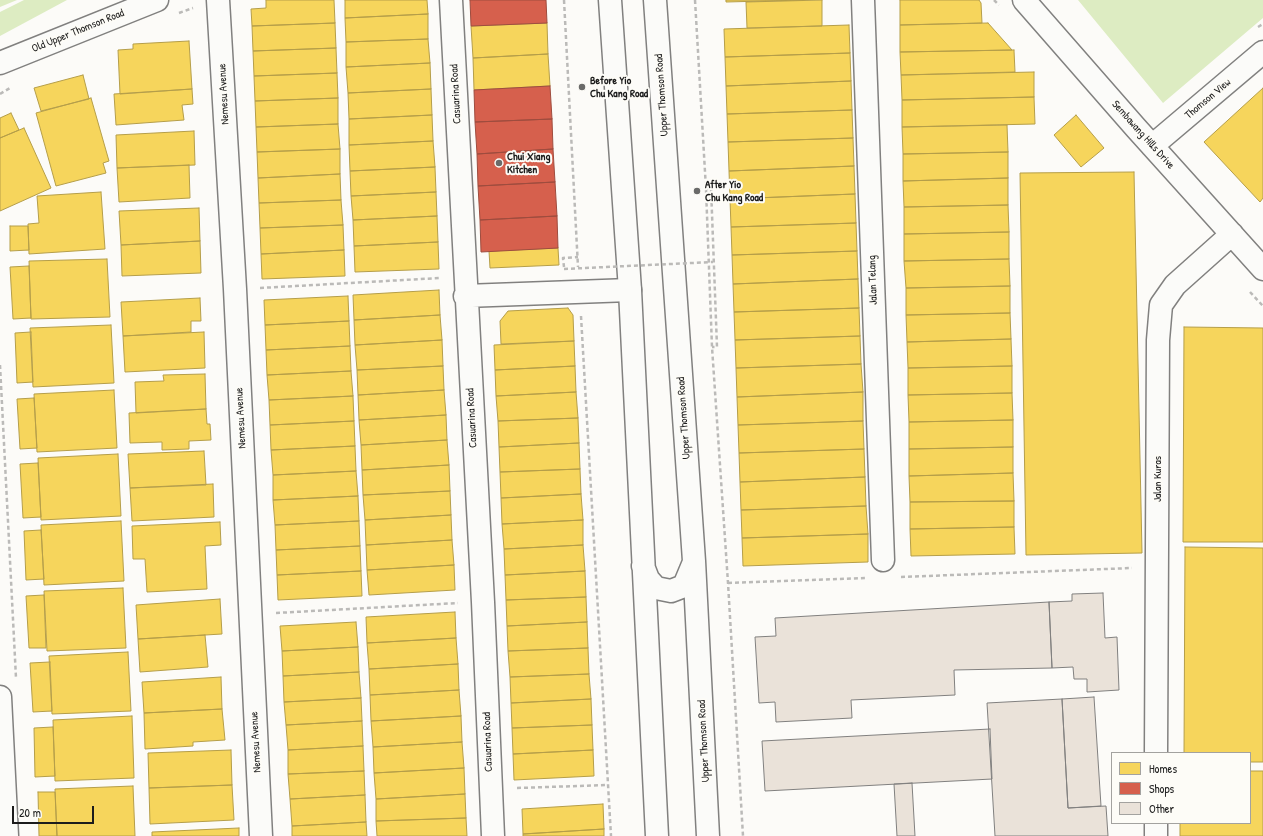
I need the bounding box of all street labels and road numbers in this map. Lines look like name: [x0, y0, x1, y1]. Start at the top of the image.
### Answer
street label: Old Upper Thomson Road: [30, 6, 126, 56]
street label: Upper Thomson Road: [653, 53, 671, 137]
street label: Nemesu Avenue: [216, 63, 232, 125]
street label: Casuarina Road: [448, 64, 464, 124]
street label: Thomson View: [1182, 76, 1234, 122]
street label: Sembawang Hills Drive: [1109, 98, 1177, 172]
street label: Jalan Telang: [866, 255, 880, 305]
street label: Upper Thomson Road: [675, 376, 693, 460]
street label: Nemesu Avenue: [233, 387, 249, 449]
street label: Casuarina Road: [464, 388, 480, 448]
street label: Jalan Kuras: [1151, 456, 1165, 502]
street label: Upper Thomson Road: [695, 699, 713, 783]
street label: Nemesu Avenue: [248, 711, 264, 773]
street label: Casuarina Road: [480, 712, 496, 772]

